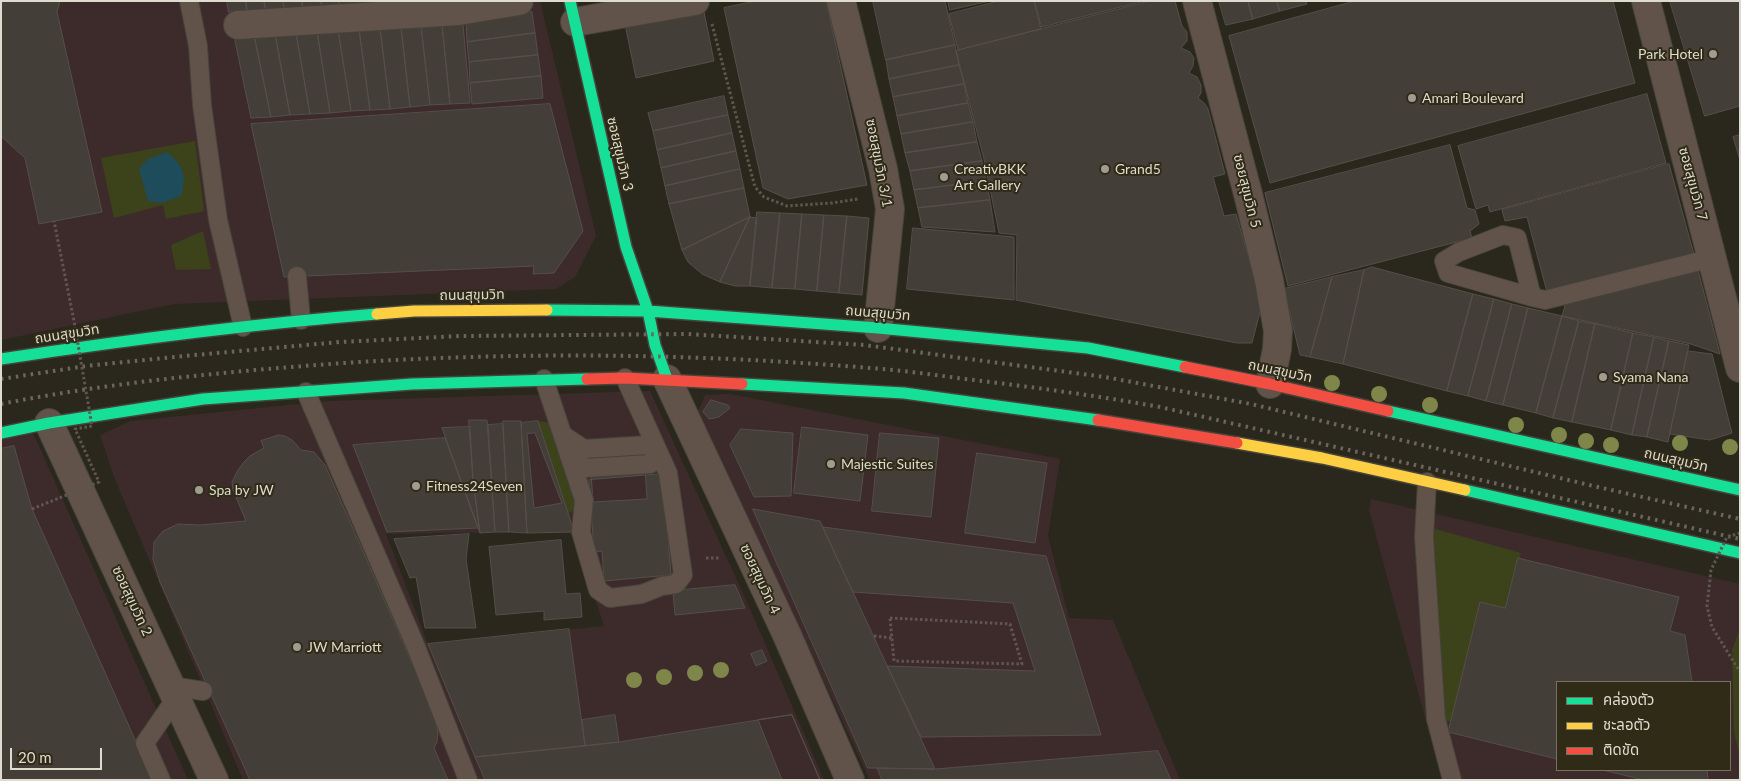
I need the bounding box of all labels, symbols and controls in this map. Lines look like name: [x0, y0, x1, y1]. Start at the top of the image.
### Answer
place label: Park Hotel: [1638, 46, 1703, 62]
marker: Park Hotel: [1707, 48, 1719, 60]
place label: Amari Boulevard: [1422, 90, 1524, 106]
marker: Amari Boulevard: [1406, 92, 1418, 104]
street label: ซอยสุขุมวิท 3: [603, 115, 637, 193]
street label: ซอยสุขุมวิท 3/1: [862, 117, 896, 209]
street label: ซอยสุขุมวิท 7: [1675, 145, 1711, 223]
street label: ซอยสุขุมวิท 5: [1230, 152, 1264, 230]
place label: CreativBKK Art Gallery: [954, 161, 1026, 193]
place label: Grand5: [1115, 161, 1161, 177]
marker: Grand5: [1099, 163, 1111, 175]
marker: CreativBKK Art Gallery: [938, 171, 950, 183]
street label: ถนนสุขุมวิท: [439, 286, 505, 304]
street label: ถนนสุขุมวิท: [845, 302, 911, 324]
street label: ถนนสุขุมวิท: [33, 321, 101, 347]
street label: ถนนสุขุมวิท: [1246, 356, 1314, 386]
place label: Syama Nana: [1613, 369, 1689, 385]
marker: Syama Nana: [1597, 371, 1609, 383]
street label: ถนนสุขุมวิท: [1642, 444, 1710, 476]
place label: Majestic Suites: [841, 456, 934, 472]
marker: Majestic Suites: [825, 458, 837, 470]
place label: Fitness24Seven: [426, 478, 523, 494]
marker: Fitness24Seven: [410, 480, 422, 492]
place label: Spa by JW: [209, 482, 274, 498]
marker: Spa by JW: [193, 484, 205, 496]
street label: ซอยสุขุมวิท 4: [736, 541, 784, 617]
street label: ซอยสุขุมวิท 2: [108, 563, 156, 639]
place label: JW Marriott: [307, 639, 382, 655]
marker: JW Marriott: [291, 641, 303, 653]
legend: [1556, 681, 1731, 771]
text: คล่องตัว: [1603, 690, 1654, 708]
text: ชะลอตัว: [1603, 715, 1650, 733]
scale bar: [12, 738, 105, 770]
text: ติดขัด: [1603, 740, 1639, 758]
text: 20 m: [18, 748, 52, 766]

